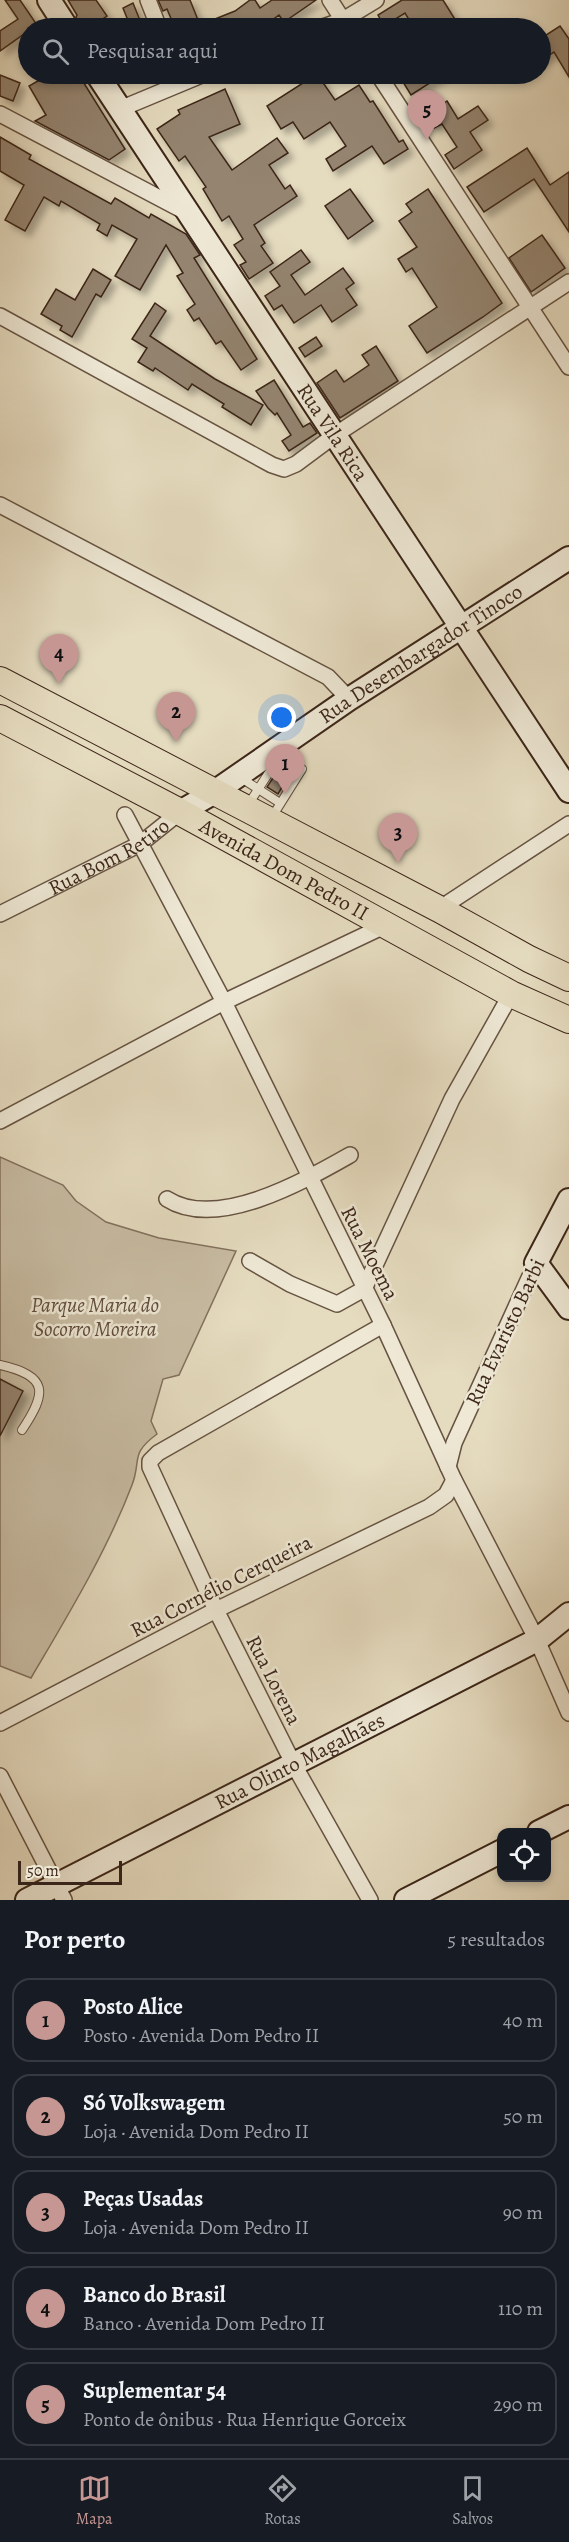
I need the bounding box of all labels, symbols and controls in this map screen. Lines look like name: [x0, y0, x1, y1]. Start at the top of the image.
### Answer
search box: [18, 18, 551, 84]
icon: search: [39, 35, 72, 68]
text: Pesquisar aqui: [87, 36, 218, 66]
pin: 5: [408, 90, 446, 140]
street label: Rua Vila Rica: [291, 378, 375, 487]
street label: Rua Desembargador Tinoco: [313, 578, 528, 730]
pin: 4: [40, 634, 78, 684]
pin: 2: [156, 692, 195, 742]
your location: [267, 703, 296, 732]
pin: 1: [266, 744, 304, 794]
street label: Avenida Dom Pedro II: [194, 811, 374, 927]
street label: Rua Bom Retiro: [43, 812, 175, 902]
pin: 3: [378, 814, 418, 863]
street label: Rua Moema: [334, 1201, 406, 1305]
street label: Rua Evaristo Barbi: [459, 1254, 551, 1410]
park label: Parque Maria do Socorro Moreira: [31, 1291, 159, 1343]
street label: Rua Cornélio Cerqueira: [125, 1528, 317, 1644]
street label: Rua Lorena: [239, 1630, 309, 1730]
street label: Rua Olinto Magalhães: [210, 1706, 390, 1816]
map controls: [497, 1828, 551, 1882]
button: locate: [497, 1828, 551, 1882]
scale bar: [18, 1858, 122, 1886]
text: 50 m: [27, 1860, 59, 1882]
text: Por perto: [24, 1922, 125, 1957]
text: 5 resultados: [448, 1926, 545, 1953]
text: Posto Alice: [83, 1992, 183, 2022]
text: 1: [42, 2007, 49, 2034]
text: 40 m: [503, 2007, 543, 2034]
text: Posto · Avenida Dom Pedro II: [83, 2022, 319, 2049]
text: Só Volkswagem: [83, 2088, 225, 2118]
text: 2: [41, 2103, 50, 2130]
text: 50 m: [503, 2103, 543, 2130]
text: Loja · Avenida Dom Pedro II: [83, 2118, 309, 2145]
text: Peças Usadas: [83, 2184, 203, 2214]
text: 3: [41, 2199, 50, 2226]
text: 90 m: [503, 2199, 543, 2226]
text: Loja · Avenida Dom Pedro II: [83, 2214, 309, 2241]
text: Banco do Brasil: [83, 2280, 225, 2310]
text: 4: [41, 2295, 50, 2322]
text: 110 m: [498, 2295, 543, 2322]
text: Banco · Avenida Dom Pedro II: [83, 2310, 325, 2337]
text: Suplementar 54: [83, 2376, 226, 2406]
text: 5: [41, 2391, 50, 2418]
text: 290 m: [493, 2391, 543, 2418]
text: Ponto de ônibus · Rua Henrique Gorceix: [83, 2406, 406, 2433]
tab: Mapa: [76, 2472, 113, 2530]
tab: Rotas: [264, 2472, 301, 2530]
tab: Salvos: [452, 2472, 493, 2530]

